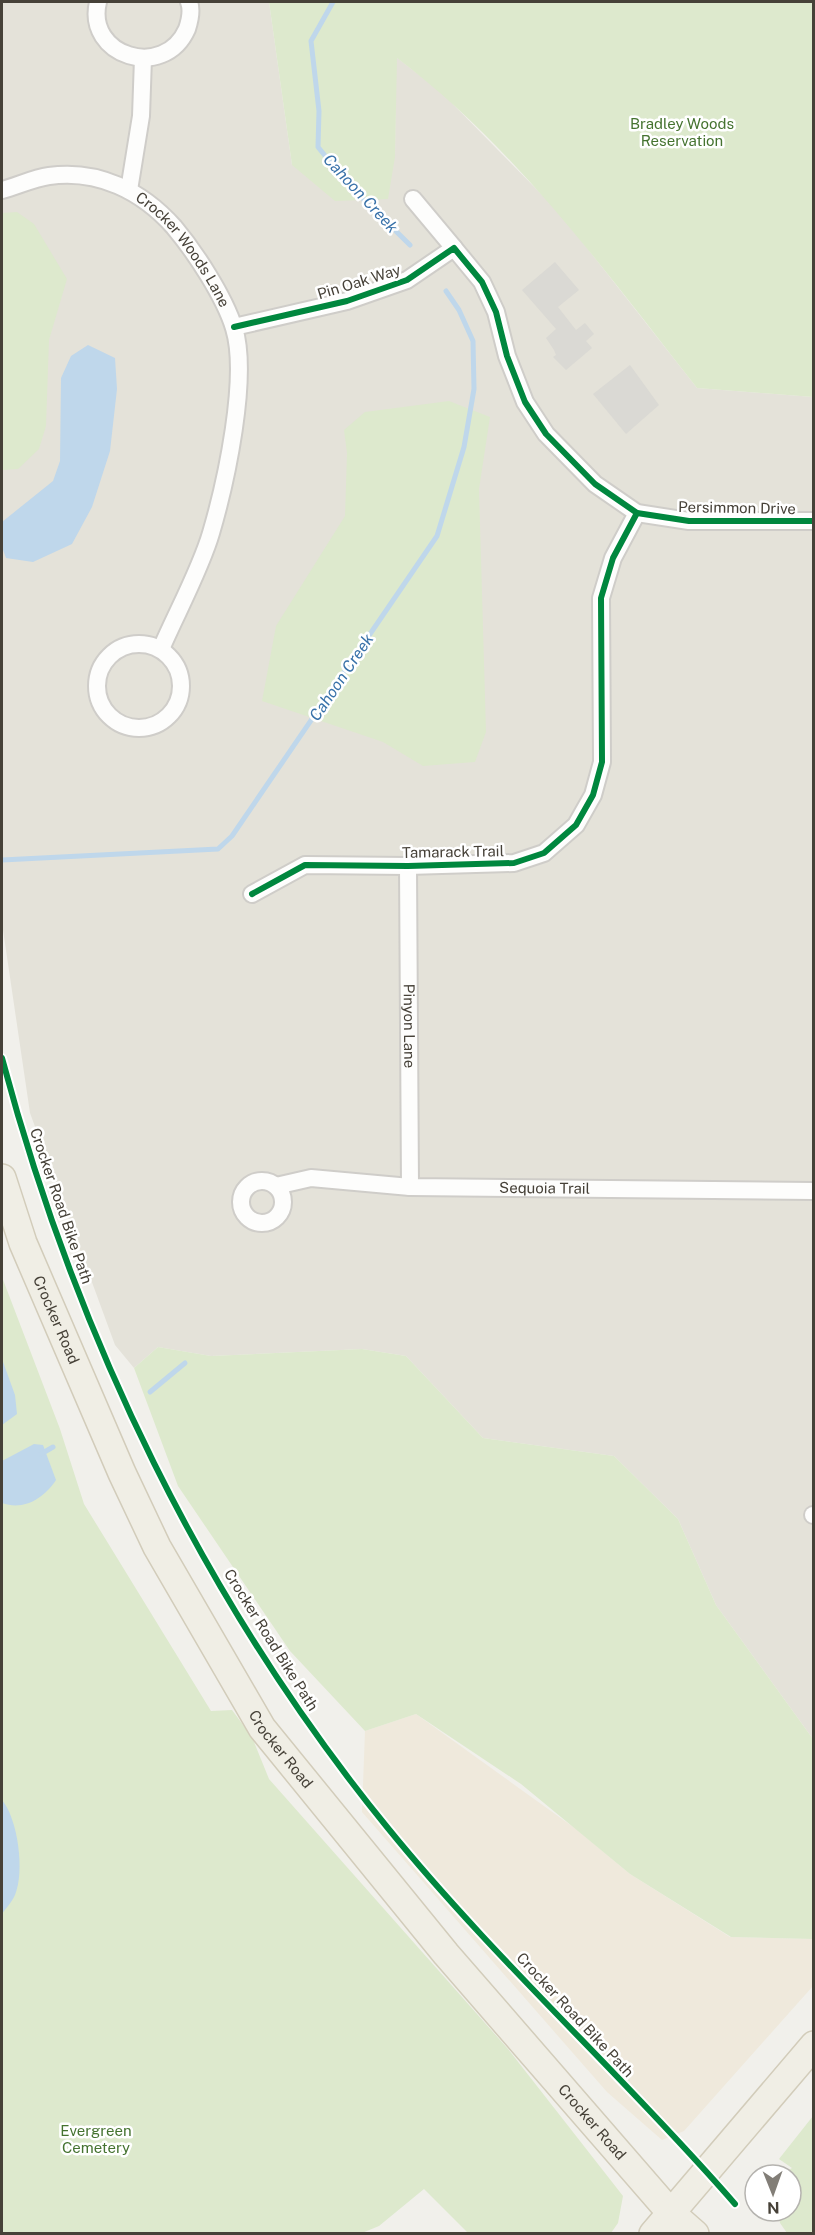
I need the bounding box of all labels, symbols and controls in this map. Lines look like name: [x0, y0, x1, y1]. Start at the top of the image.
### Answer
park label: Bradley Woods Reservation: [630, 115, 734, 149]
water label: Cahoon Creek: [319, 150, 402, 237]
street label: Crocker Woods Lane: [133, 188, 233, 310]
street label: Pin Oak Way: [315, 261, 403, 302]
street label: Persimmon Drive: [678, 498, 796, 517]
water label: Cahoon Creek: [305, 630, 378, 724]
street label: Tamarack Trail: [402, 842, 504, 861]
street label: Pinyon Lane: [401, 984, 418, 1068]
street label: Crocker Road Bike Path: [27, 1126, 96, 1286]
street label: Sequoia Trail: [499, 1179, 590, 1197]
street label: Crocker Road: [30, 1273, 83, 1366]
street label: Crocker Road Bike Path: [221, 1566, 322, 1714]
street label: Crocker Road: [246, 1707, 317, 1791]
street label: Crocker Road Bike Path: [513, 1949, 637, 2080]
street label: Crocker Road: [555, 2081, 630, 2163]
park label: Evergreen Cemetery: [60, 2122, 132, 2156]
north arrow: [743, 2163, 803, 2223]
text: N: [767, 2198, 780, 2217]

